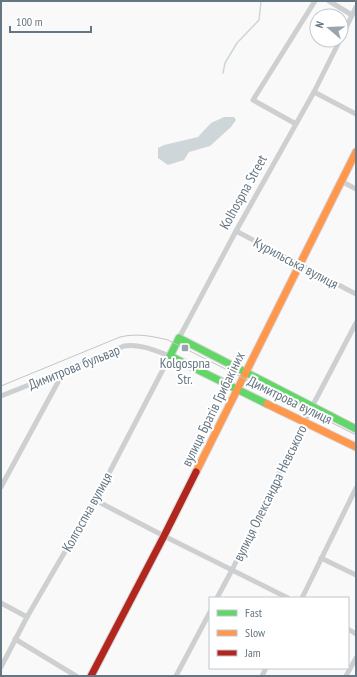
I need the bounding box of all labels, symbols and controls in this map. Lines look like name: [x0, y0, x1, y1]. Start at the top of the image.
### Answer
scale bar: [10, 8, 91, 34]
north arrow: [309, 8, 349, 48]
text: 100 m: [16, 14, 43, 29]
text: N: [312, 20, 327, 30]
street label: Kolhospna Street: [215, 151, 271, 232]
street label: Курильська вулиця: [250, 233, 342, 293]
street label: Димитрова бульвар: [26, 340, 122, 394]
marker: Kolgospna Str.: [180, 343, 190, 353]
street label: вулиця Братів Грибакіних: [177, 349, 249, 469]
place label: Kolgospna Str.: [160, 354, 210, 388]
street label: Димитрова вулиця: [245, 372, 335, 428]
street label: вулиця Олександра Невського: [229, 422, 311, 564]
street label: Колгоспна вулиця: [58, 469, 116, 555]
legend: [209, 597, 349, 669]
text: Fast: [245, 605, 263, 620]
text: Slow: [245, 625, 266, 640]
text: Jam: [244, 645, 261, 660]

